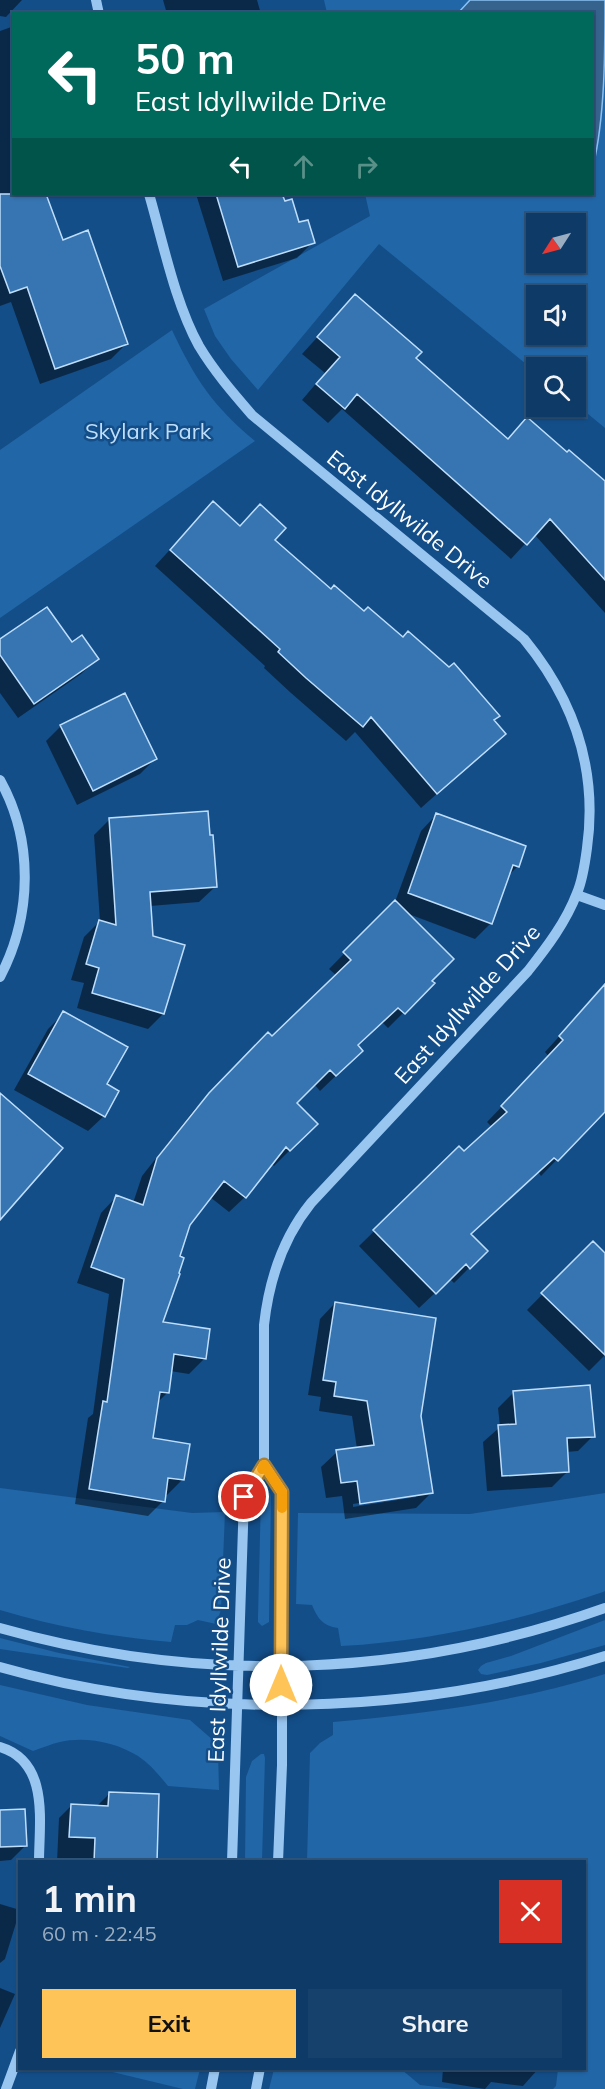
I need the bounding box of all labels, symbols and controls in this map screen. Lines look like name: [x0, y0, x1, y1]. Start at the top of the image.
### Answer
text: 50 m: [135, 32, 235, 85]
icon: left: [36, 36, 114, 114]
text: East Idyllwilde Drive: [135, 84, 386, 118]
icon: left: [224, 150, 257, 183]
icon: ahead: [287, 150, 320, 183]
icon: right: [350, 150, 383, 183]
north arrow: [526, 213, 586, 273]
map controls: [526, 213, 586, 417]
button: sound: [526, 285, 586, 345]
button: search: [526, 357, 586, 417]
park label: Skylark Park: [85, 417, 212, 445]
street label: East Idyllwilde Drive: [322, 444, 498, 594]
street label: East Idyllwilde Drive: [388, 918, 546, 1090]
pin: [218, 1471, 269, 1522]
icon: arrive: [227, 1480, 260, 1513]
street label: East Idyllwilde Drive: [201, 1557, 237, 1763]
position arrow: [249, 1653, 313, 1717]
text: 1 min: [42, 1876, 137, 1921]
button: close: [499, 1880, 562, 1943]
text: 60 m · 22:45: [42, 1921, 156, 1946]
button: Exit: [42, 1989, 296, 2058]
button: Share: [308, 1989, 562, 2058]

